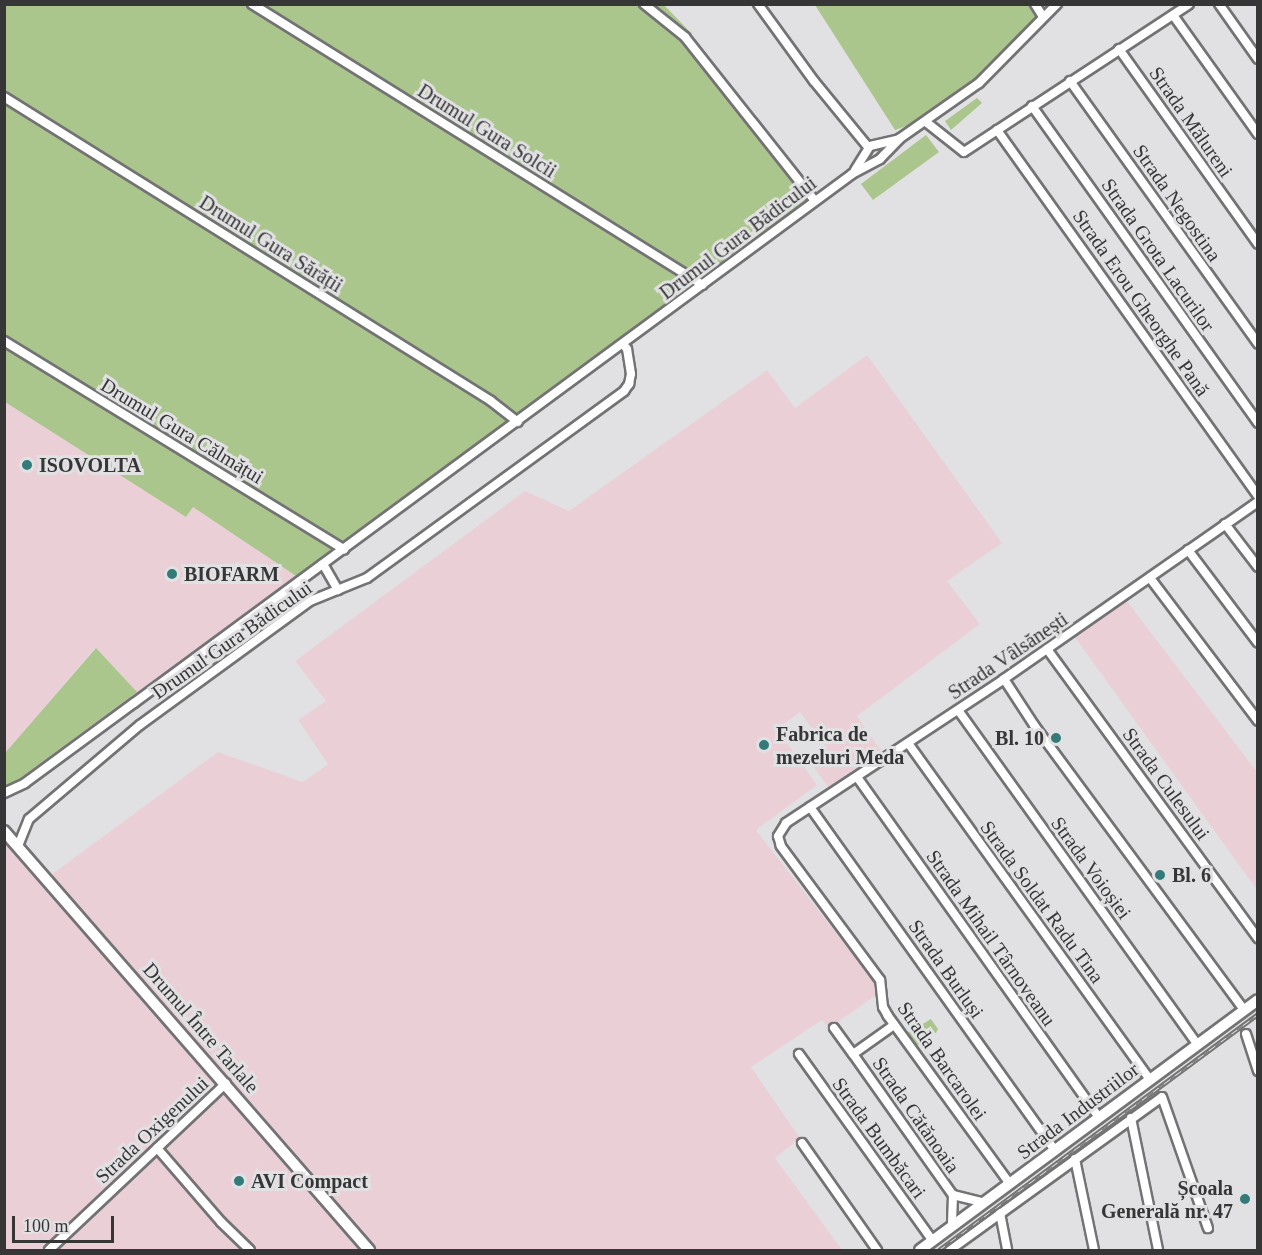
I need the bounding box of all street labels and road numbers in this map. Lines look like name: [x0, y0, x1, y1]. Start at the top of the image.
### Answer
street label: Strada Mălureni: [1144, 62, 1238, 182]
street label: Drumul Gura Solcii: [413, 79, 561, 183]
street label: Strada Negostina: [1128, 140, 1226, 266]
street label: Drumul Gura Bădicului: [655, 171, 821, 305]
street label: Strada Grota Lacurilor: [1096, 174, 1220, 336]
street label: Drumul Gura Sărății: [195, 190, 347, 298]
street label: Strada Erou Gheorghe Pană: [1067, 205, 1215, 401]
street label: Drumul Gura Călmățui: [96, 373, 268, 489]
street label: Drumul Gura Bădicului: [147, 576, 317, 704]
street label: Strada Vâlsănești: [944, 607, 1072, 705]
street label: Strada Culesului: [1117, 723, 1215, 845]
street label: Strada Voioșiei: [1046, 812, 1136, 924]
street label: Strada Soldat Radu Tina: [975, 816, 1109, 988]
street label: Strada Mihail Târnoveanu: [921, 845, 1061, 1031]
street label: Strada Burluși: [903, 915, 989, 1023]
street label: Drumul Între Tarlale: [138, 958, 264, 1098]
street label: Strada Barcarolei: [892, 997, 992, 1125]
street label: Strada Cătănoaia: [867, 1052, 965, 1178]
street label: Strada Industriilor: [1012, 1057, 1144, 1165]
street label: Strada Oxigenului: [90, 1071, 214, 1189]
street label: Strada Bumbăcari: [827, 1073, 931, 1203]

